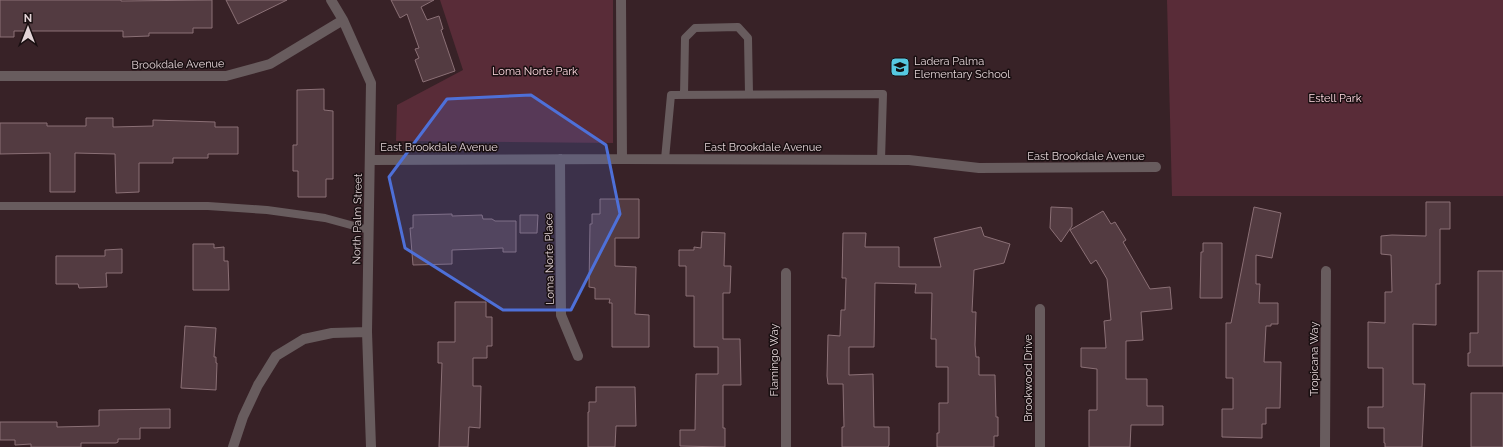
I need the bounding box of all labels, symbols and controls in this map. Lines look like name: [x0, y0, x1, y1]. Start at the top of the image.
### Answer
north arrow: [8, 8, 48, 48]
text: N: [24, 12, 32, 25]
place label: Ladera Palma Elementary School: [914, 55, 1010, 81]
school or university icon: Ladera Palma Elementary School: [889, 56, 911, 78]
street label: Brookdale Avenue: [131, 57, 225, 72]
park label: Loma Norte Park: [492, 65, 578, 78]
park label: Estell Park: [1309, 92, 1362, 105]
street label: East Brookdale Avenue: [380, 141, 498, 154]
street label: East Brookdale Avenue: [704, 141, 822, 154]
street label: East Brookdale Avenue: [1027, 150, 1145, 163]
street label: North Palm Street: [350, 173, 365, 265]
street label: Loma Norte Place: [542, 213, 557, 305]
street label: Tropicana Way: [1308, 322, 1321, 396]
street label: Flamingo Way: [768, 324, 781, 396]
street label: Brookwood Drive: [1022, 334, 1035, 422]

